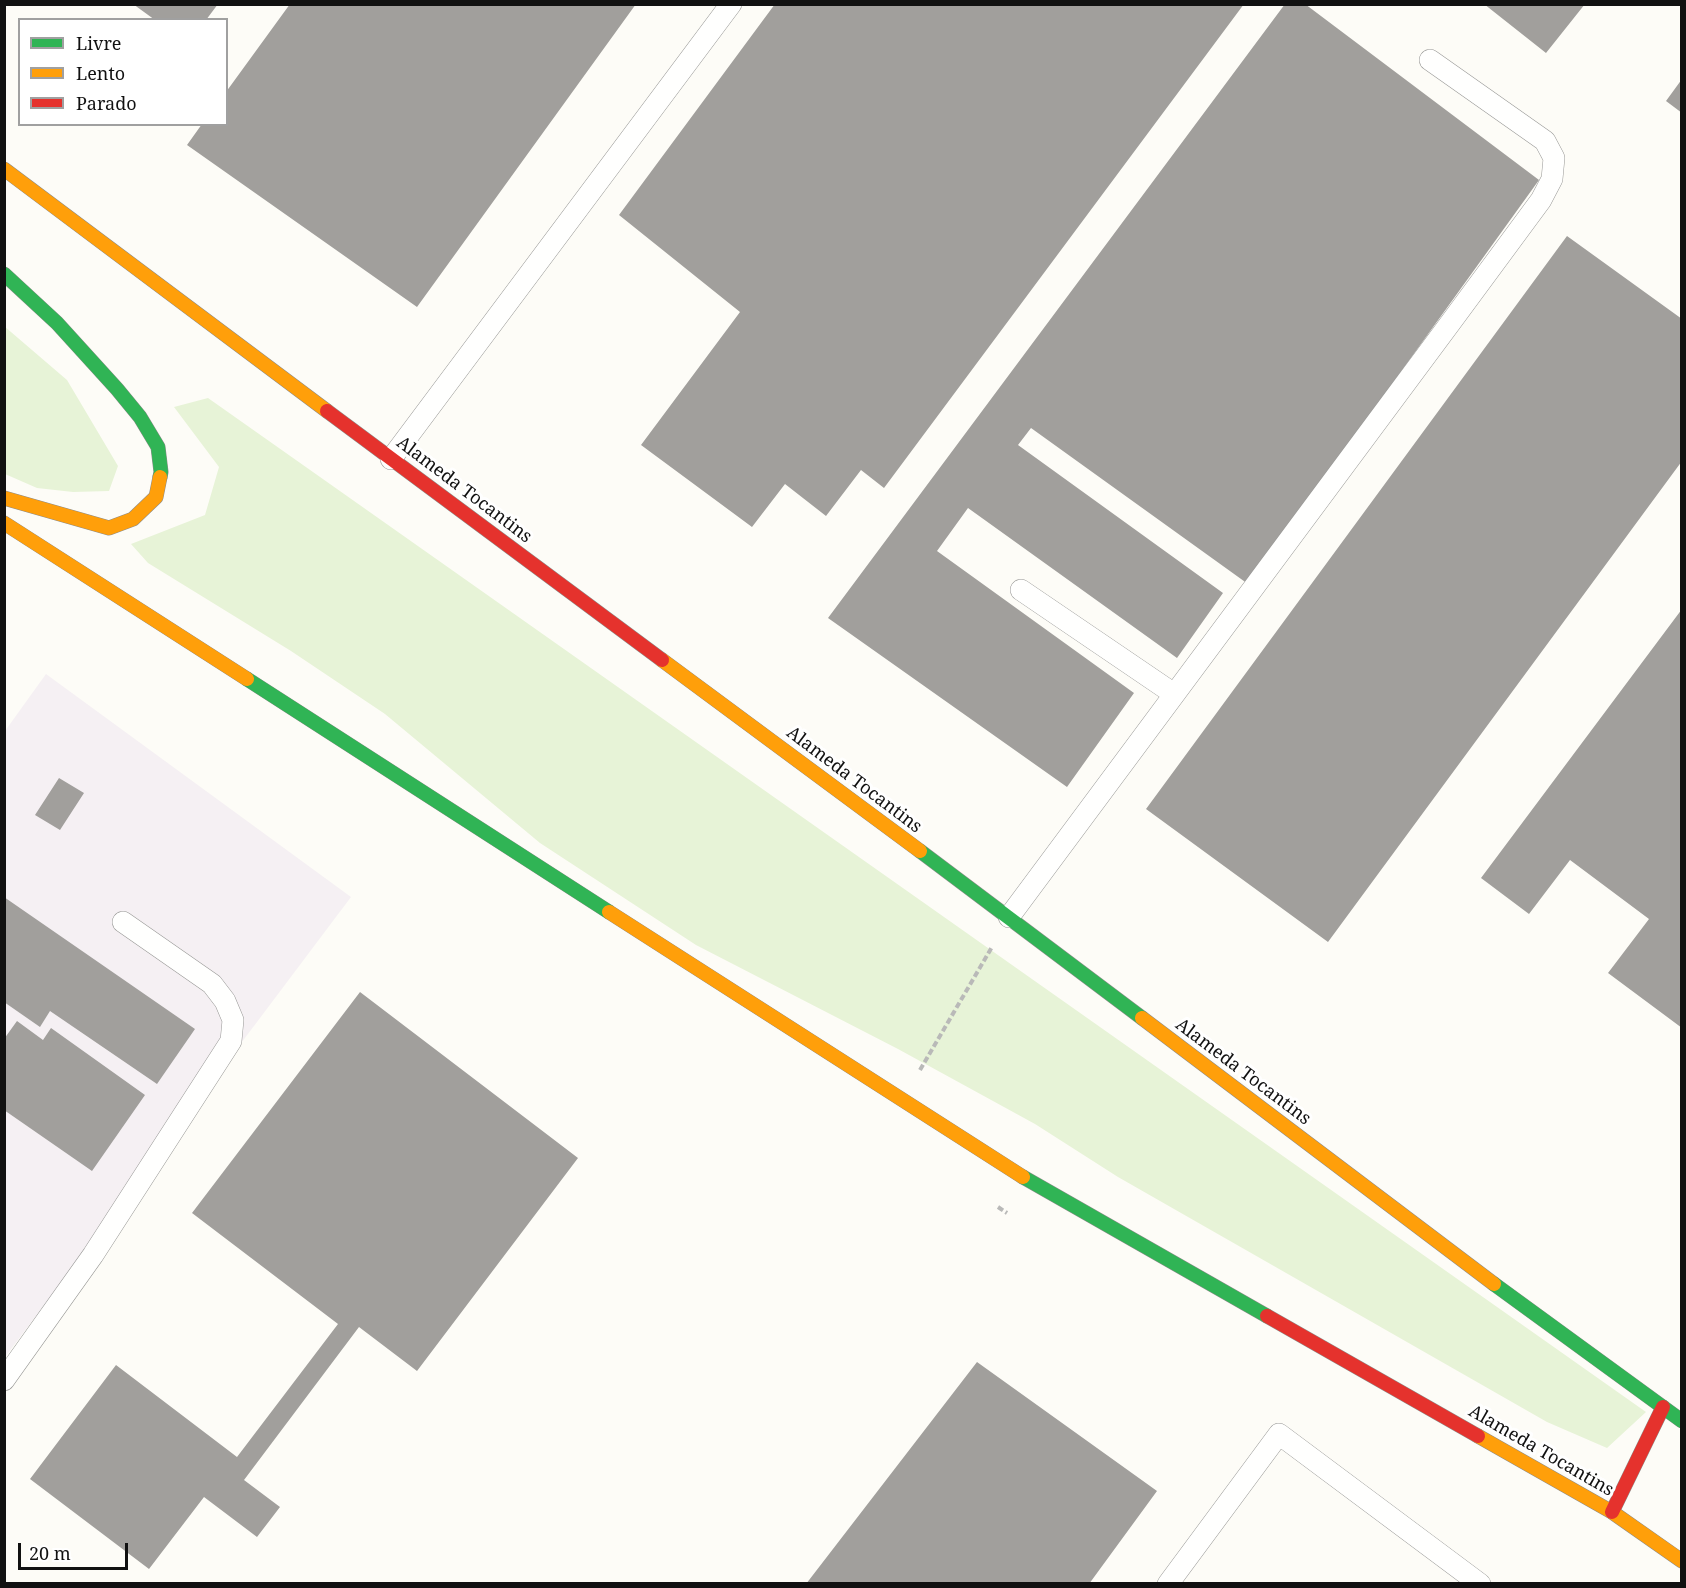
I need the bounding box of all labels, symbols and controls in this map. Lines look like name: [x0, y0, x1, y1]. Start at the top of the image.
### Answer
legend: [18, 18, 228, 126]
text: Livre: [76, 31, 122, 55]
text: Lento: [76, 61, 125, 85]
text: Parado: [76, 91, 137, 115]
street label: Alameda Tocantins: [392, 432, 536, 548]
street label: Alameda Tocantins: [782, 722, 926, 838]
street label: Alameda Tocantins: [1171, 1014, 1315, 1130]
street label: Alameda Tocantins: [1465, 1401, 1617, 1501]
scale bar: [21, 1531, 130, 1569]
text: 20 m: [29, 1541, 71, 1565]

